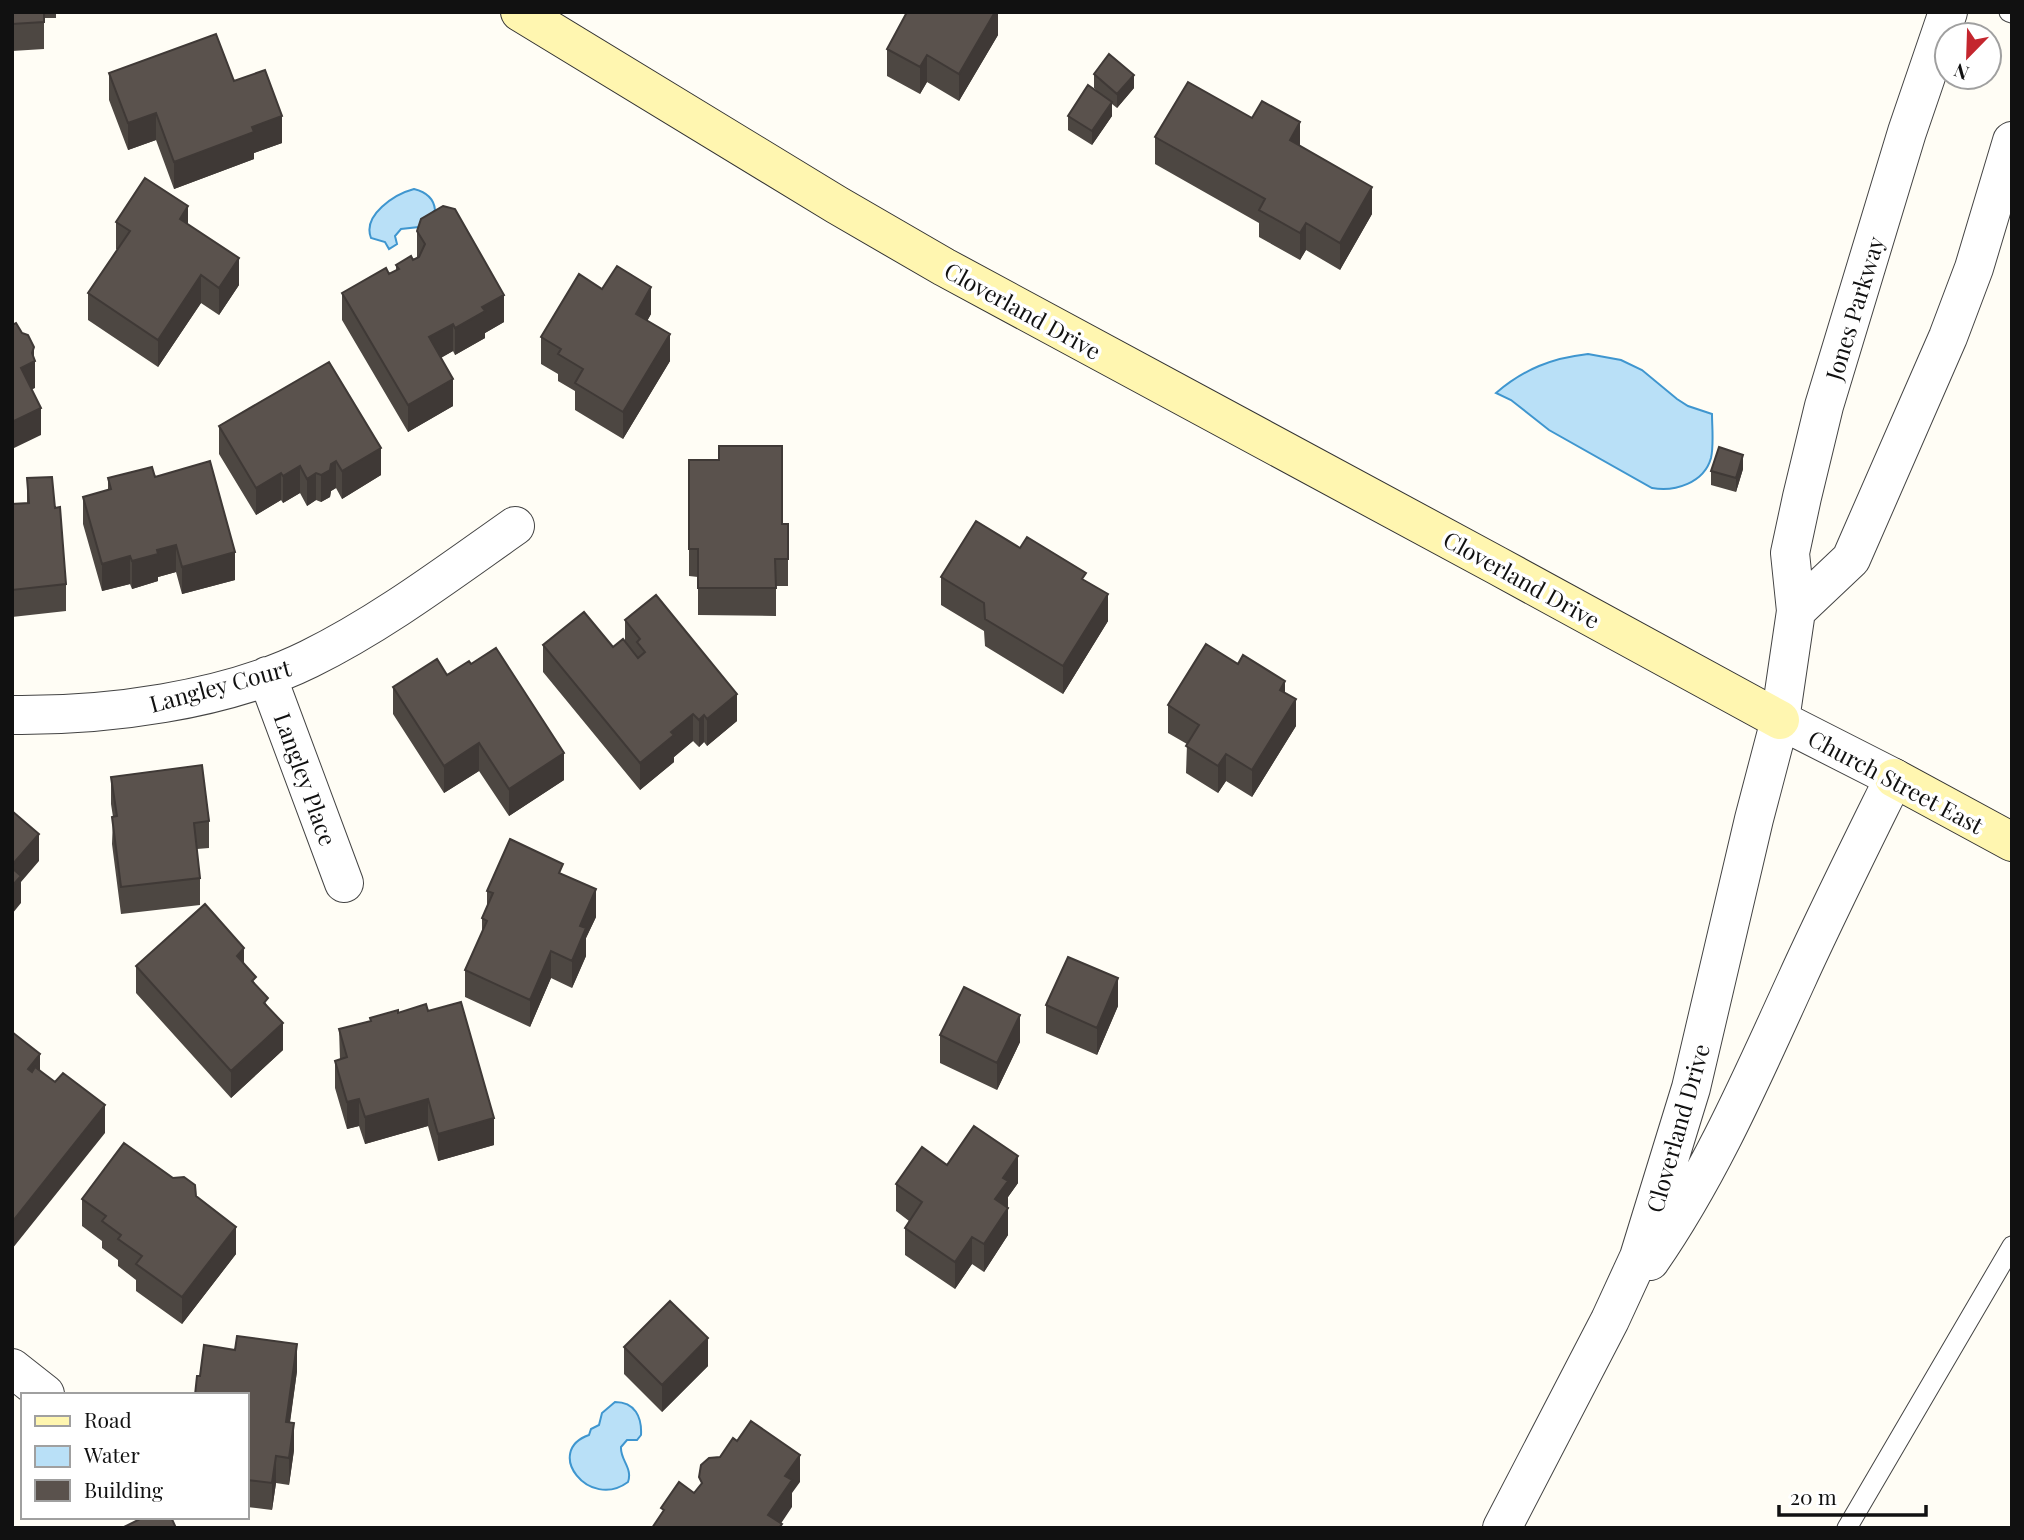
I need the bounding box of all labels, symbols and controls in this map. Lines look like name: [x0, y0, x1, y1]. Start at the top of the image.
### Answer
north arrow: [1933, 21, 2003, 91]
text: N: [1949, 58, 1972, 87]
street label: Jones Parkway: [1817, 232, 1891, 385]
street label: Cloverland Drive: [939, 254, 1107, 366]
street label: Cloverland Drive: [1438, 523, 1606, 635]
street label: Langley Court: [146, 651, 295, 719]
street label: Langley Place: [268, 708, 344, 850]
street label: Church Street East: [1803, 722, 1990, 841]
street label: Cloverland Drive: [1638, 1040, 1716, 1216]
legend: [21, 1393, 248, 1519]
text: Road: [84, 1405, 132, 1433]
text: Water: [83, 1440, 140, 1468]
scale bar: [1779, 1474, 1926, 1518]
text: Building: [84, 1475, 163, 1503]
text: 20 m: [1790, 1482, 1837, 1510]

